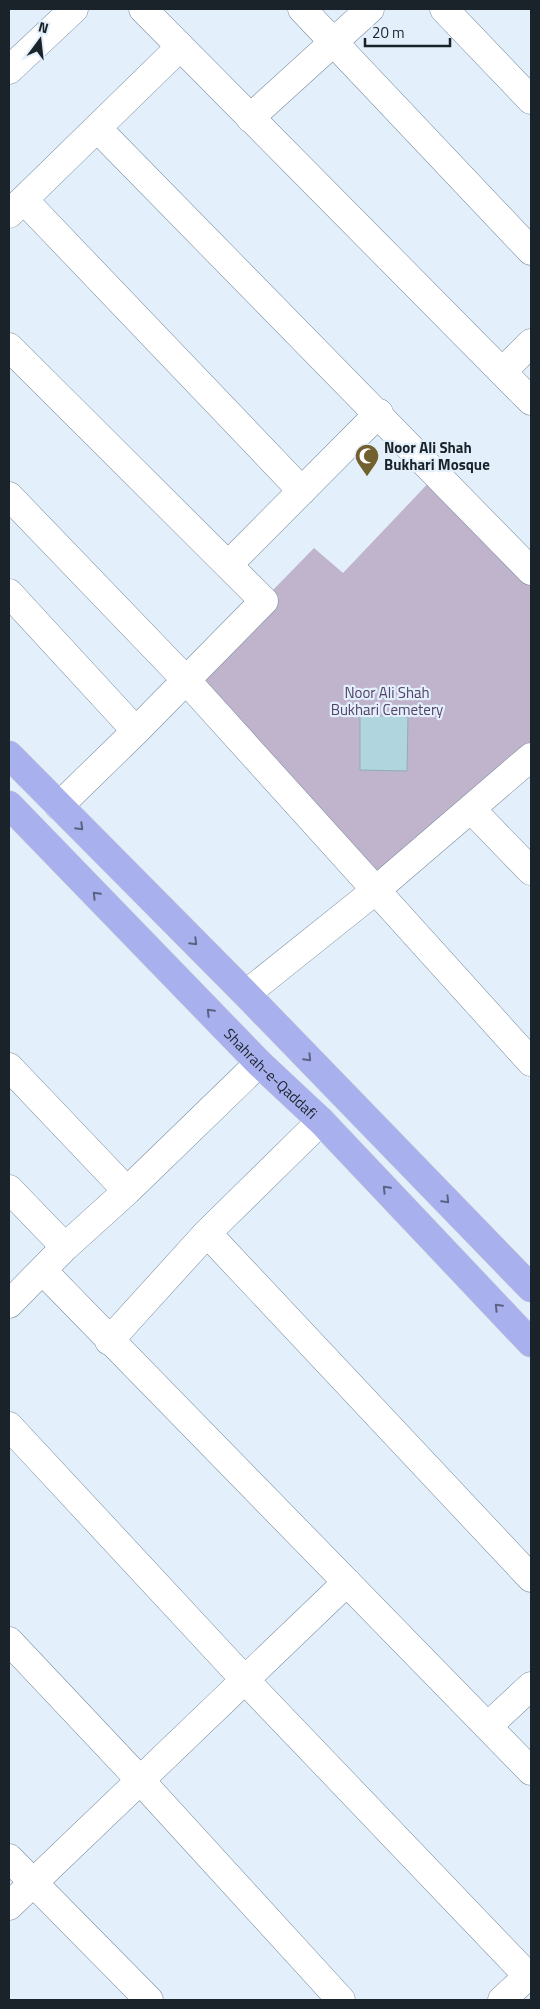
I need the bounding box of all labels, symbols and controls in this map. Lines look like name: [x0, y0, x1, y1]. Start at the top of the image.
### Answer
north arrow: [15, 15, 65, 65]
scale bar: [365, 15, 450, 47]
text: N: [36, 16, 51, 38]
text: 20 m: [372, 21, 405, 44]
place label: Noor Ali Shah Bukhari Mosque: [384, 436, 490, 476]
mosque icon: Noor Ali Shah Bukhari Mosque: [354, 443, 380, 477]
park label: Noor Ali Shah Bukhari Cemetery: [331, 681, 443, 721]
one-way arrow: [74, 821, 83, 830]
one-way arrow: [93, 892, 102, 901]
one-way arrow: [188, 936, 197, 945]
one-way arrow: [206, 1009, 215, 1018]
street label: Shahrah-e-Qaddafi: [219, 1022, 323, 1124]
one-way arrow: [302, 1052, 311, 1061]
one-way arrow: [383, 1186, 392, 1195]
one-way arrow: [440, 1194, 449, 1203]
one-way arrow: [495, 1304, 504, 1313]

